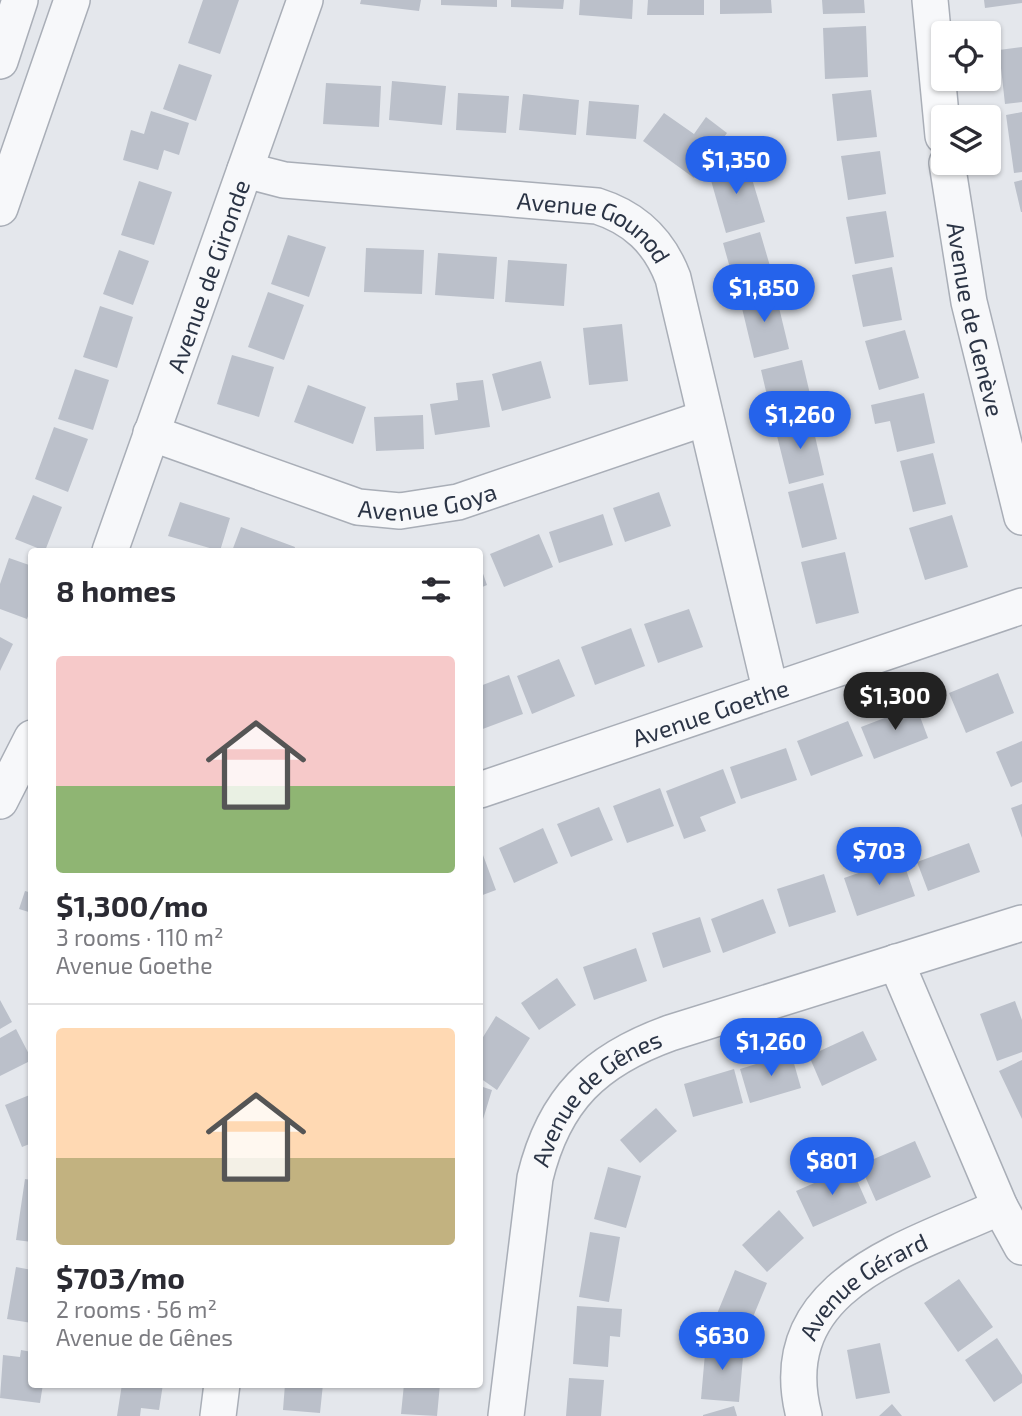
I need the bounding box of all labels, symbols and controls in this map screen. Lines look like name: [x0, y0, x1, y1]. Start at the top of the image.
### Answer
map controls: [931, 21, 1001, 175]
button: locate: [931, 21, 1001, 91]
button: layers: [931, 105, 1001, 175]
pin: $1,350: [679, 136, 793, 196]
text: $1,350: [701, 145, 771, 173]
street label: Avenue de Gironde: [160, 175, 255, 376]
street label: Avenue Gounod: [516, 185, 678, 268]
street label: Avenue de Genève: [942, 220, 1011, 419]
pin: $1,850: [707, 264, 821, 324]
text: $1,850: [729, 273, 799, 301]
pin: $1,260: [743, 392, 857, 451]
text: $1,260: [765, 400, 835, 428]
street label: Avenue Goya: [357, 476, 500, 526]
icon: filters: [417, 571, 455, 609]
text: 8 homes: [56, 572, 176, 608]
street label: Avenue Goethe: [628, 672, 792, 752]
pin: $1,300: [838, 672, 952, 732]
text: $1,300: [860, 681, 930, 709]
icon: home: [193, 702, 319, 828]
pin: $703: [838, 828, 920, 887]
text: $703: [852, 836, 906, 864]
text: $1,300/mo: [56, 887, 208, 923]
text: 3 rooms · 110 m²: [56, 923, 223, 951]
text: Avenue Goethe: [56, 951, 213, 979]
pin: $1,260: [714, 1018, 828, 1078]
street label: Avenue de Gênes: [524, 1023, 665, 1170]
text: $1,260: [736, 1027, 806, 1055]
icon: home: [193, 1074, 319, 1200]
pin: $801: [791, 1138, 873, 1197]
text: $801: [806, 1146, 858, 1174]
street label: Avenue Gérard: [792, 1226, 932, 1344]
text: $703/mo: [56, 1259, 185, 1295]
text: 2 rooms · 56 m²: [56, 1295, 217, 1323]
pin: $630: [681, 1312, 763, 1372]
text: $630: [695, 1321, 749, 1349]
text: Avenue de Gênes: [56, 1323, 233, 1351]

